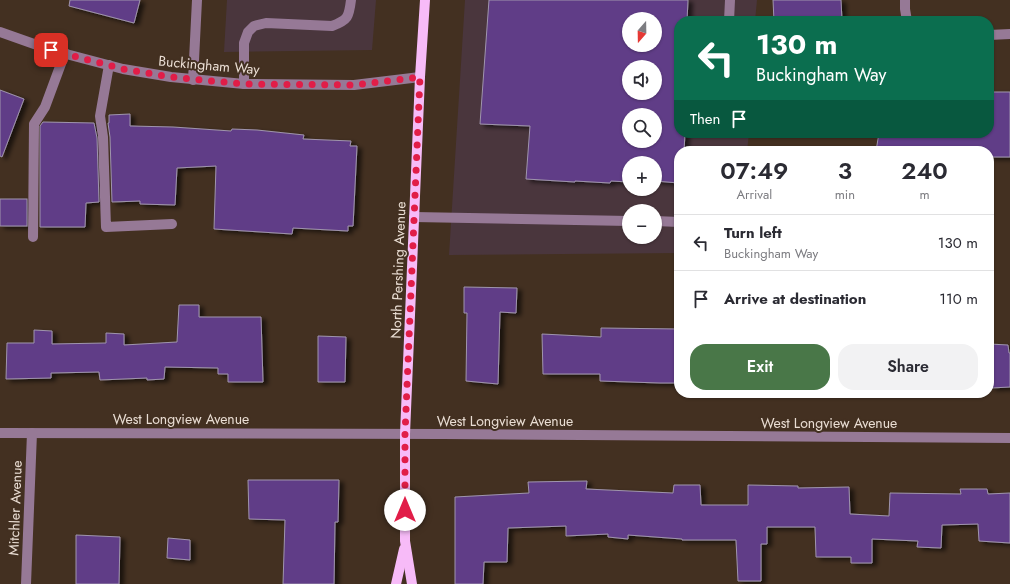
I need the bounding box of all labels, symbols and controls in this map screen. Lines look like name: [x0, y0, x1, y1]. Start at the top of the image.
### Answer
north arrow: [622, 12, 662, 52]
map controls: [622, 12, 662, 244]
text: 130 m: [756, 24, 838, 65]
icon: left: [690, 32, 742, 84]
pin: [34, 33, 68, 67]
icon: arrive: [40, 39, 62, 61]
street label: Buckingham Way: [158, 51, 261, 79]
button: sound: [622, 60, 662, 100]
text: Buckingham Way: [756, 62, 886, 88]
button: search: [622, 108, 662, 148]
text: Then: [690, 108, 720, 130]
icon: arrive: [728, 108, 750, 130]
text: 07:49: [720, 153, 788, 188]
text: 3: [838, 153, 852, 188]
text: 240: [901, 153, 948, 188]
button: +: [622, 156, 662, 196]
text: Arrival: [736, 185, 772, 204]
text: min: [835, 185, 855, 204]
text: m: [919, 185, 930, 204]
street label: North Pershing Avenue: [386, 201, 410, 339]
button: −: [622, 204, 662, 244]
text: Turn left: [724, 222, 782, 244]
icon: left: [690, 232, 712, 254]
text: 130 m: [938, 232, 978, 254]
text: Buckingham Way: [724, 244, 818, 263]
icon: arrive: [690, 288, 712, 310]
text: Arrive at destination: [724, 288, 866, 310]
text: 110 m: [939, 288, 978, 310]
button: Exit: [690, 344, 830, 390]
button: Share: [838, 344, 978, 390]
street label: West Longview Avenue: [113, 409, 249, 429]
street label: West Longview Avenue: [437, 411, 573, 431]
street label: West Longview Avenue: [761, 413, 897, 433]
street label: Mitchler Avenue: [3, 460, 27, 556]
position arrow: [384, 489, 426, 531]

